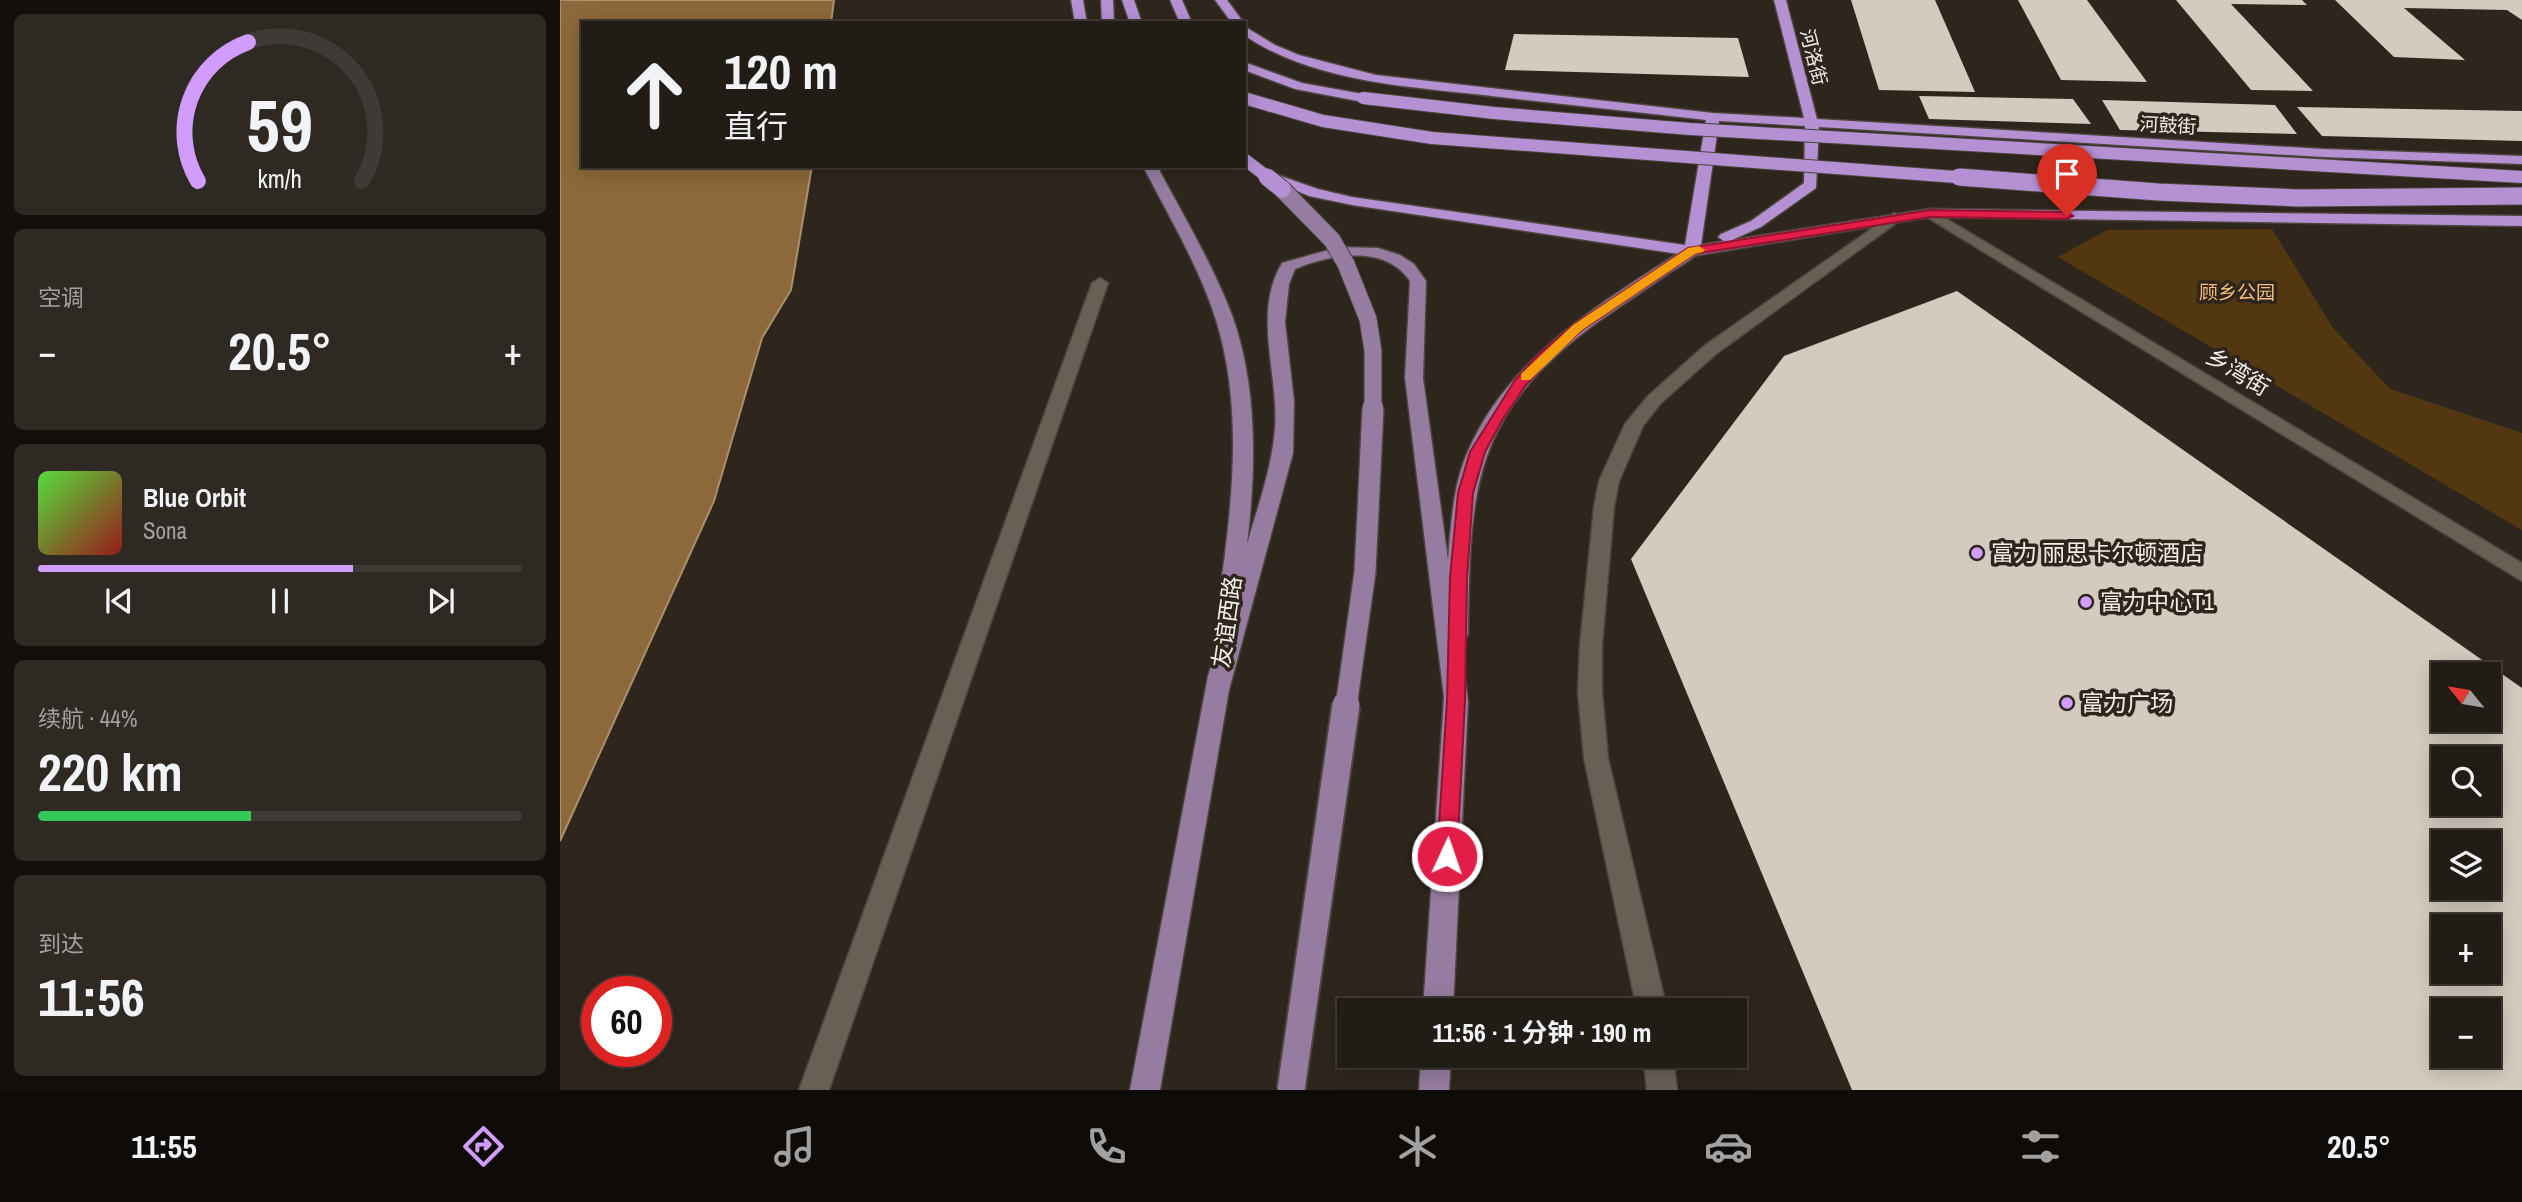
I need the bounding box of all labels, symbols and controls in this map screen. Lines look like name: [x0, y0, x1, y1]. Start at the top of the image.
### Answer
street label: 河洛街: [1794, 26, 1834, 88]
text: 120 m: [724, 38, 838, 104]
icon: ahead: [609, 49, 700, 140]
text: 59: [247, 76, 313, 174]
text: 直行: [724, 105, 788, 148]
street label: 河鼓街: [2139, 111, 2197, 139]
pin: [2037, 144, 2097, 216]
icon: arrive: [2048, 155, 2086, 193]
text: km/h: [258, 161, 302, 195]
park label: 顾乡公园: [2199, 279, 2275, 305]
text: 空调: [38, 282, 84, 313]
text: 20.5°: [228, 316, 332, 386]
text: −: [38, 326, 56, 377]
text: +: [504, 326, 522, 377]
street label: 乡湾街: [2201, 341, 2276, 403]
text: Blue Orbit: [143, 480, 246, 515]
text: Sona: [143, 515, 187, 546]
place label: 富力 丽思卡尔顿酒店: [1991, 537, 2203, 568]
marker: 富力 丽思卡尔顿酒店: [1969, 545, 1985, 561]
street label: 友谊西路: [1205, 574, 1248, 670]
icon: previous: [100, 582, 138, 620]
icon: pause: [261, 582, 299, 620]
icon: next: [422, 582, 460, 620]
place label: 富力中心T1: [2100, 586, 2215, 617]
marker: 富力中心T1: [2078, 594, 2094, 610]
north arrow: [2431, 662, 2501, 732]
map controls: [2431, 662, 2501, 1068]
place label: 富力广场: [2081, 687, 2173, 718]
marker: 富力广场: [2059, 695, 2075, 711]
text: 续航 · 44%: [38, 703, 137, 734]
text: 220 km: [38, 737, 183, 807]
button: search: [2431, 746, 2501, 816]
position arrow: [1410, 819, 1484, 893]
button: layers: [2431, 830, 2501, 900]
button: +: [2431, 914, 2501, 984]
text: 到达: [38, 928, 84, 959]
text: 11:56: [38, 962, 145, 1032]
speed limit sign: 60: [581, 976, 672, 1067]
button: −: [2431, 998, 2501, 1068]
text: 11:56 · 1 分钟 · 190 m: [1432, 1015, 1652, 1050]
icon: directions: [459, 1122, 508, 1171]
icon: music: [770, 1122, 819, 1171]
icon: phone: [1082, 1122, 1131, 1171]
icon: climate: [1393, 1122, 1442, 1171]
icon: car: [1704, 1122, 1753, 1171]
icon: filters: [2016, 1122, 2065, 1171]
text: 11:55: [131, 1125, 197, 1168]
text: 20.5°: [2327, 1125, 2391, 1168]

